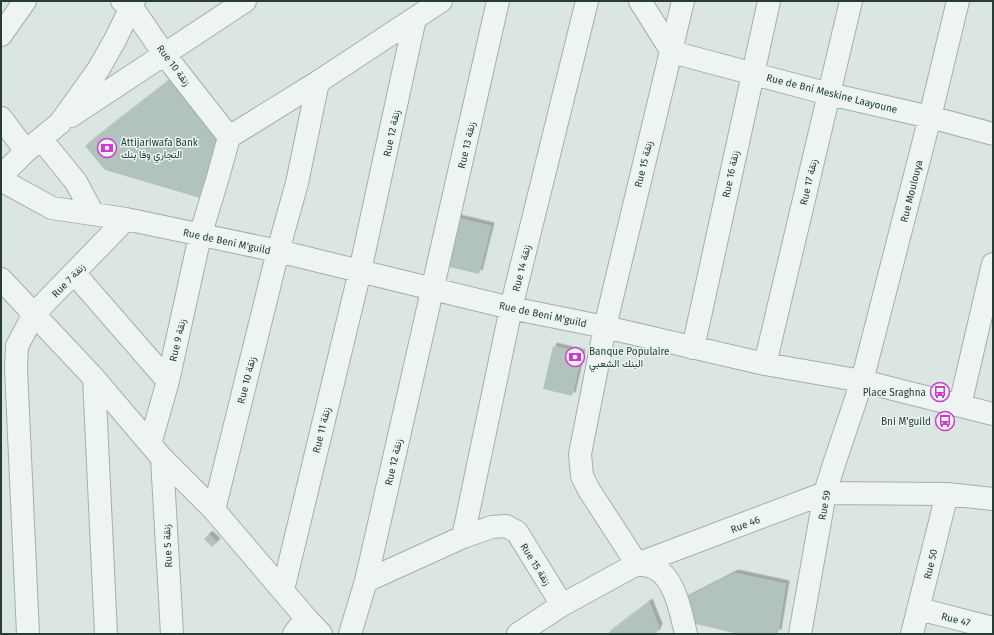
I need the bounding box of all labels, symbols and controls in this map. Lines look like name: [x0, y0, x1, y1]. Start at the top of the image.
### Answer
street label: Rue 10 زنقة: [154, 43, 193, 88]
street label: Rue de Bni Meskine Laayoune: [765, 72, 899, 116]
street label: Rue 12 زنقة: [381, 109, 403, 158]
street label: Rue 13 زنقة: [456, 121, 478, 170]
bank icon: Attijariwafa Bank التجاري وفا بنك: [96, 137, 118, 159]
place label: Attijariwafa Bank التجاري وفا بنك: [121, 137, 199, 163]
street label: Rue 15 زنقة: [632, 140, 656, 189]
street label: Rue 16 زنقة: [720, 149, 742, 199]
street label: Rue 17 زنقة: [798, 158, 820, 207]
street label: Rue Moulouya: [898, 159, 926, 224]
street label: Rue de Beni M'guild: [182, 227, 272, 257]
street label: Rue 14 زنقة: [510, 243, 534, 293]
street label: Rue 7 زنقة: [50, 261, 88, 300]
street label: Rue de Beni M'guild: [498, 300, 588, 330]
street label: Rue 9 زنقة: [167, 318, 189, 363]
bank icon: Banque Populaire البنك الشعبي: [564, 346, 586, 368]
place label: Banque Populaire البنك الشعبي: [589, 346, 670, 372]
street label: Rue 10 زنقة: [235, 355, 259, 405]
bus stop icon: Place Sraghna: [929, 381, 951, 403]
place label: Place Sraghna: [863, 387, 926, 399]
street label: Rue 11 زنقة: [310, 406, 333, 454]
bus stop icon: Bni M'guild: [934, 410, 956, 432]
place label: Bni M'guild: [881, 416, 931, 428]
street label: Rue 12 زنقة: [383, 438, 405, 487]
street label: Rue 59: [816, 489, 834, 521]
street label: Rue 46: [729, 514, 762, 536]
street label: Rue 5 زنقة: [161, 524, 175, 568]
street label: Rue 15 زنقة: [517, 541, 553, 588]
street label: Rue 50: [922, 548, 940, 580]
street label: Rue 47: [940, 611, 972, 629]

